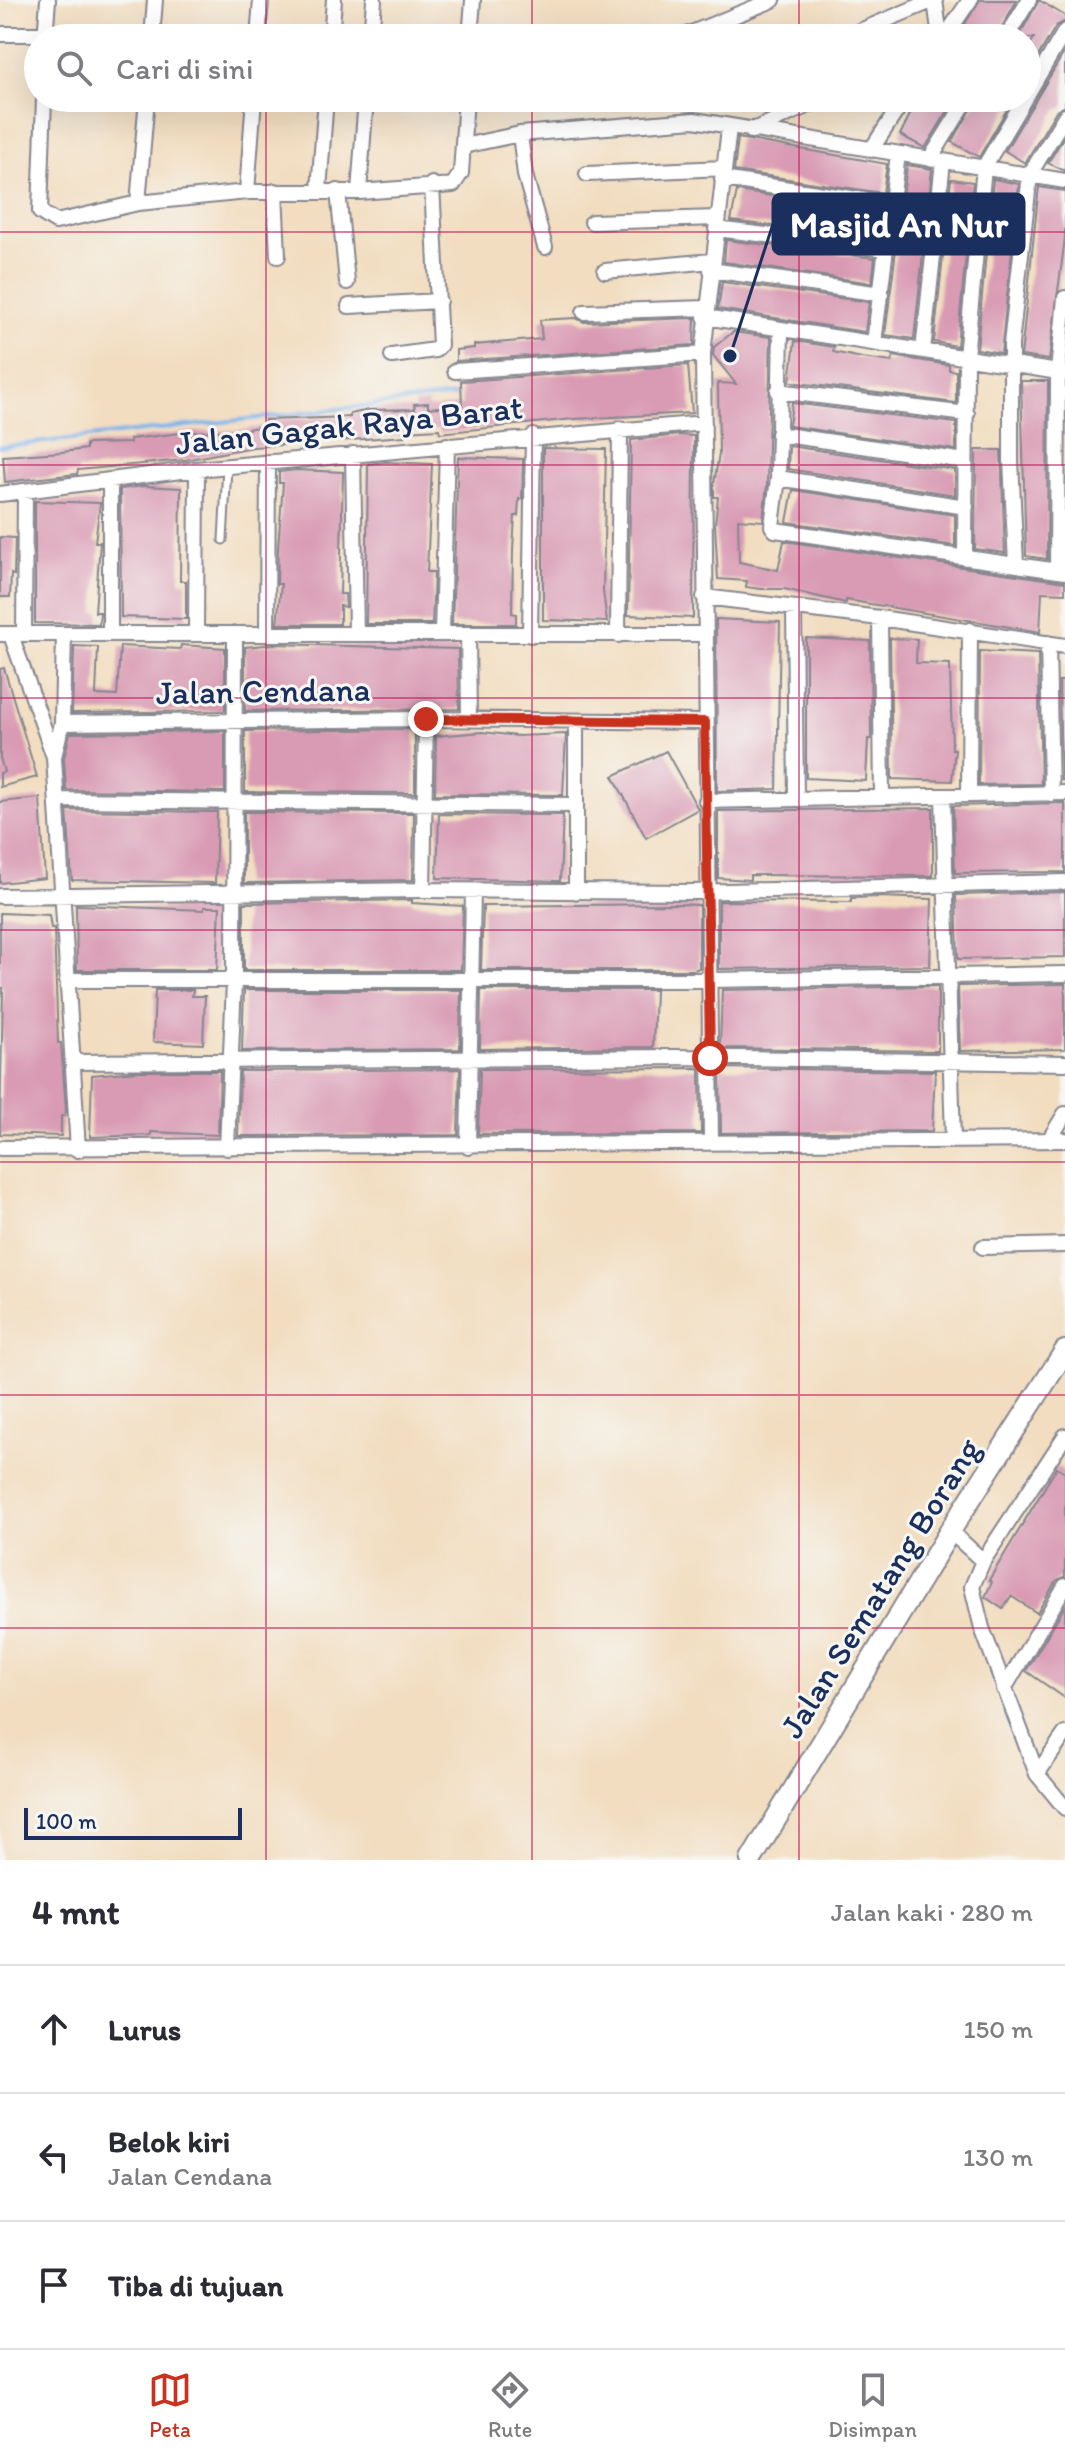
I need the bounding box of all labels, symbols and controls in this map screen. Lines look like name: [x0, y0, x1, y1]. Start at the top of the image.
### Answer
search box: [24, 24, 1041, 112]
icon: search: [52, 46, 96, 90]
text: Cari di sini: [116, 50, 254, 87]
callout: Masjid An Nur: [773, 194, 1024, 254]
text: Masjid An Nur: [790, 203, 1008, 246]
street label: Jalan Gagak Raya Barat: [173, 386, 525, 464]
street label: Jalan Cendana: [155, 669, 371, 713]
route end: [408, 701, 444, 737]
route start: [692, 1040, 728, 1076]
street label: Jalan Sematang Borang: [771, 1430, 989, 1746]
scale bar: [24, 1804, 242, 1840]
text: 100 m: [36, 1808, 97, 1835]
text: 4 mnt: [32, 1892, 120, 1933]
text: Jalan kaki · 280 m: [831, 1896, 1033, 1928]
icon: ahead: [32, 2007, 76, 2051]
text: Lurus: [108, 2011, 181, 2048]
text: 150 m: [964, 2013, 1033, 2045]
text: Belok kiri: [108, 2123, 230, 2160]
icon: left: [32, 2135, 76, 2179]
text: 130 m: [963, 2141, 1033, 2173]
text: Jalan Cendana: [108, 2160, 272, 2192]
icon: arrive: [32, 2263, 76, 2307]
text: Tiba di tujuan: [108, 2267, 283, 2304]
tab: Peta: [148, 2368, 192, 2443]
tab: Rute: [488, 2368, 532, 2443]
tab: Disimpan: [828, 2368, 917, 2443]

